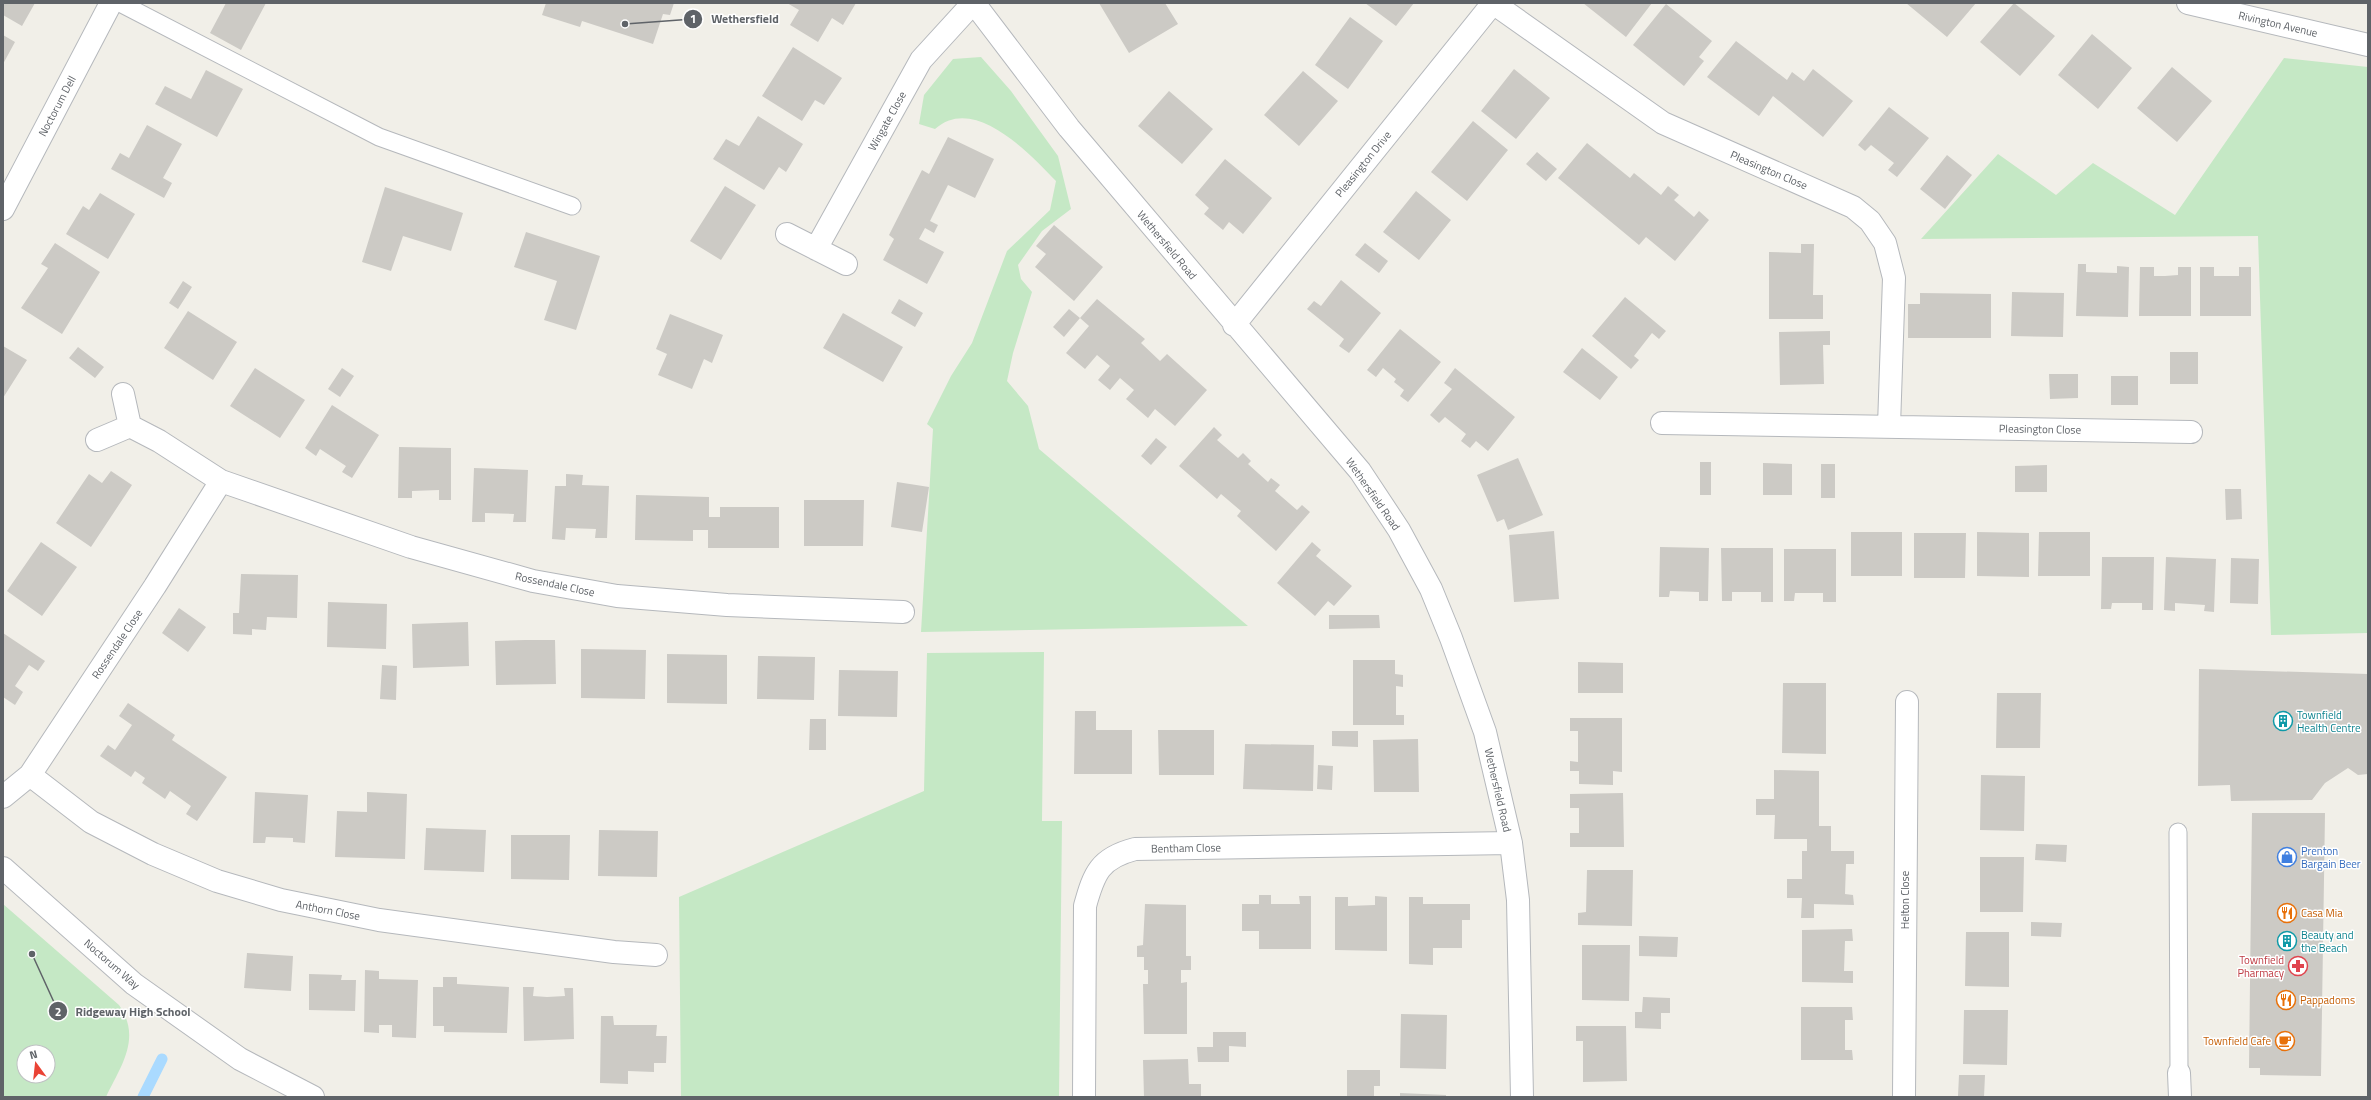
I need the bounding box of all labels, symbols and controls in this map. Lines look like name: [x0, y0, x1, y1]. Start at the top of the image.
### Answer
callout: Wethersfield: [683, 7, 787, 31]
street label: Rivington Avenue: [2237, 7, 2320, 41]
text: 1: [690, 9, 696, 28]
text: Wethersfield: [711, 9, 779, 28]
street label: Noctorum Dell: [34, 73, 80, 139]
street label: Wingate Close: [864, 88, 910, 154]
street label: Pleasington Drive: [1331, 127, 1395, 201]
street label: Pleasington Close: [1728, 147, 1810, 194]
street label: Wethersfield Road: [1133, 207, 1201, 283]
street label: Pleasington Close: [1999, 420, 2082, 438]
street label: Wethersfield Road: [1342, 454, 1404, 534]
street label: Rossendale Close: [514, 568, 597, 600]
street label: Rossendale Close: [88, 606, 147, 682]
place label: Townfield Health Centre: [2297, 707, 2361, 736]
building icon: Townfield Health Centre: [2272, 710, 2294, 732]
street label: Wethersfield Road: [1481, 747, 1515, 834]
street label: Bentham Close: [1151, 839, 1222, 857]
place label: Prenton Bargain Beer: [2301, 843, 2361, 872]
shop icon: Prenton Bargain Beer: [2276, 846, 2298, 868]
street label: Helton Close: [1897, 870, 1913, 929]
street label: Anthorn Close: [294, 896, 362, 924]
restaurant icon: Casa Mia: [2276, 902, 2298, 924]
place label: Casa Mia: [2301, 905, 2343, 921]
place label: Beauty and the Beach: [2301, 927, 2354, 956]
building icon: Beauty and the Beach: [2276, 930, 2298, 952]
street label: Noctorum Way: [81, 935, 144, 993]
place label: Townfield Pharmacy: [2237, 952, 2285, 981]
pharmacy icon: Townfield Pharmacy: [2287, 955, 2309, 977]
restaurant icon: Pappadoms: [2275, 989, 2297, 1011]
place label: Pappadoms: [2300, 992, 2355, 1008]
callout: Ridgeway High School: [48, 999, 199, 1023]
text: 2: [55, 1002, 61, 1021]
text: Ridgeway High School: [75, 1002, 191, 1021]
cafe icon: Townfield Cafe: [2274, 1030, 2296, 1052]
place label: Townfield Cafe: [2203, 1033, 2271, 1049]
north arrow: [16, 1044, 56, 1084]
text: N: [28, 1046, 39, 1063]

